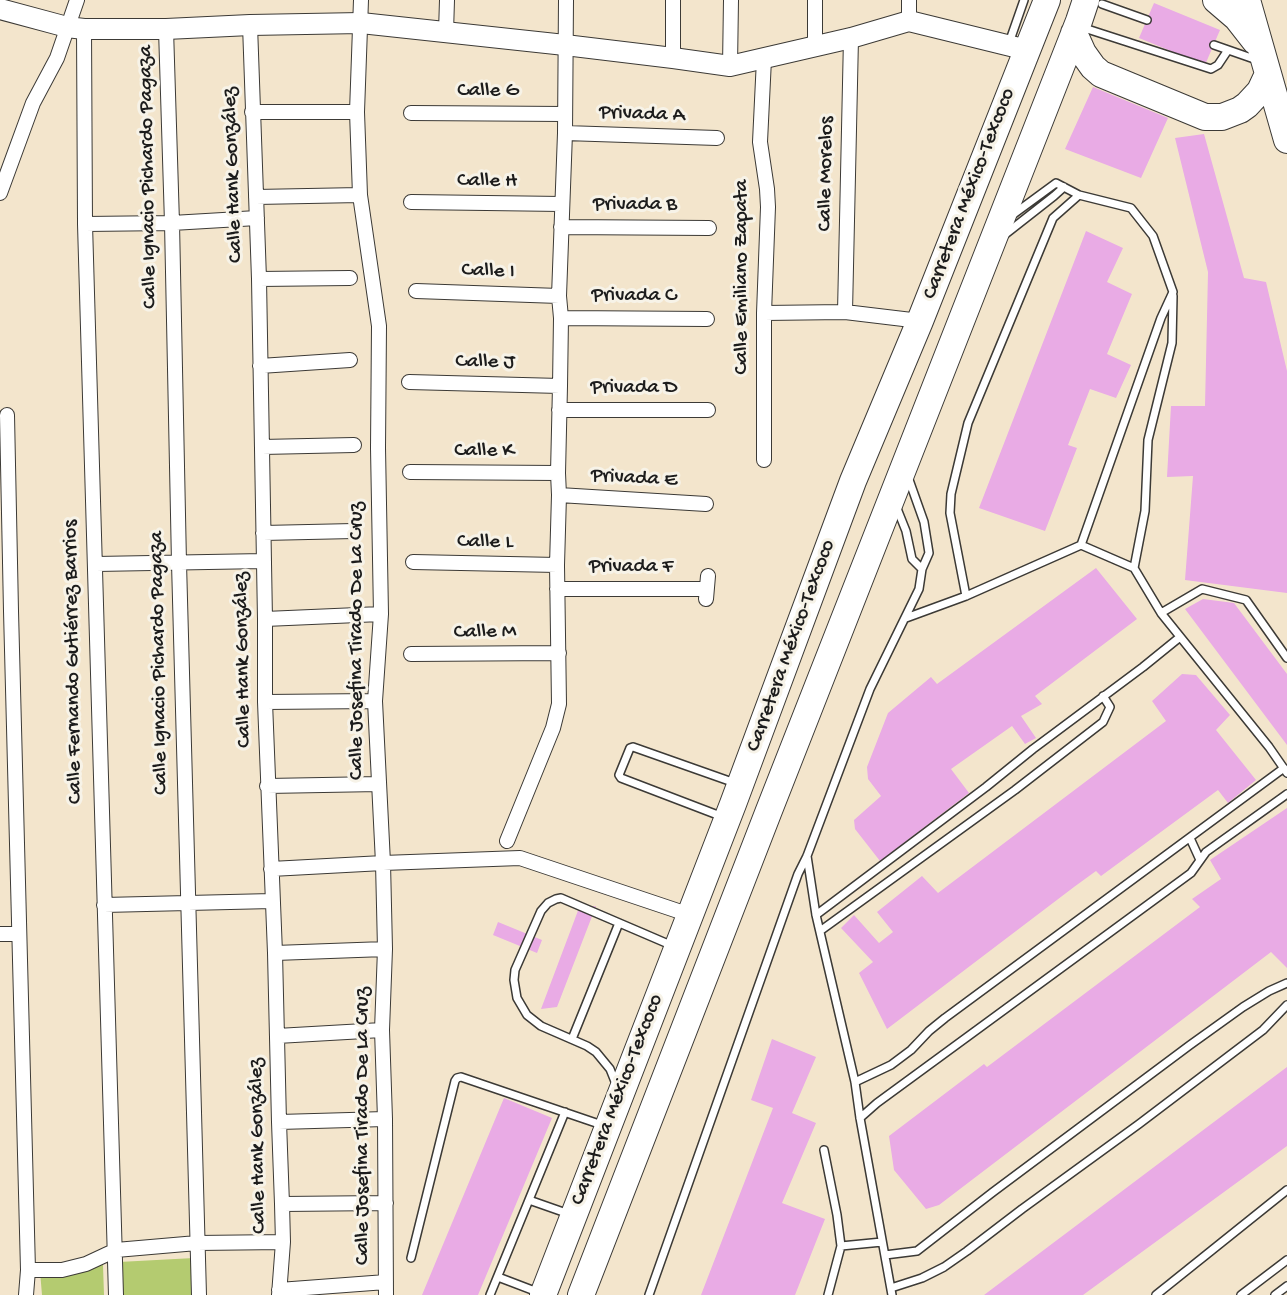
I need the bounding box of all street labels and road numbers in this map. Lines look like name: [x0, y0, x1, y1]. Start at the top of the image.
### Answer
street label: Calle Ignacio Pichardo Pagaza: [134, 45, 164, 309]
street label: Calle G: [457, 79, 519, 105]
street label: Carretera México-Texcoco: [918, 85, 1022, 303]
street label: Calle Hank González: [218, 87, 250, 263]
street label: Privada A: [599, 101, 685, 129]
street label: Calle Morelos: [813, 116, 841, 232]
street label: Calle H: [457, 169, 517, 195]
street label: Calle Emiliano Zapata: [730, 180, 756, 374]
street label: Privada B: [593, 193, 677, 219]
street label: Calle I: [461, 258, 515, 286]
street label: Privada C: [592, 284, 676, 310]
street label: Calle J: [455, 350, 515, 376]
street label: Privada D: [590, 376, 678, 402]
street label: Calle K: [454, 439, 514, 465]
street label: Privada E: [590, 464, 678, 494]
street label: Calle Josefina Tirado De La Cruz: [345, 502, 371, 780]
street label: Calle Fernando Gutiérrez Barrios: [59, 520, 89, 804]
street label: Calle L: [457, 530, 513, 556]
street label: Calle Ignacio Pichardo Pagaza: [145, 531, 175, 795]
street label: Carretera México-Texcoco: [742, 536, 842, 756]
street label: Privada F: [589, 555, 673, 581]
street label: Calle Hank González: [230, 572, 258, 748]
street label: Calle M: [453, 620, 517, 646]
street label: Calle Josefina Tirado De La Cruz: [351, 987, 377, 1265]
street label: Carretera México-Texcoco: [566, 991, 670, 1209]
street label: Calle Hank González: [245, 1058, 273, 1234]

